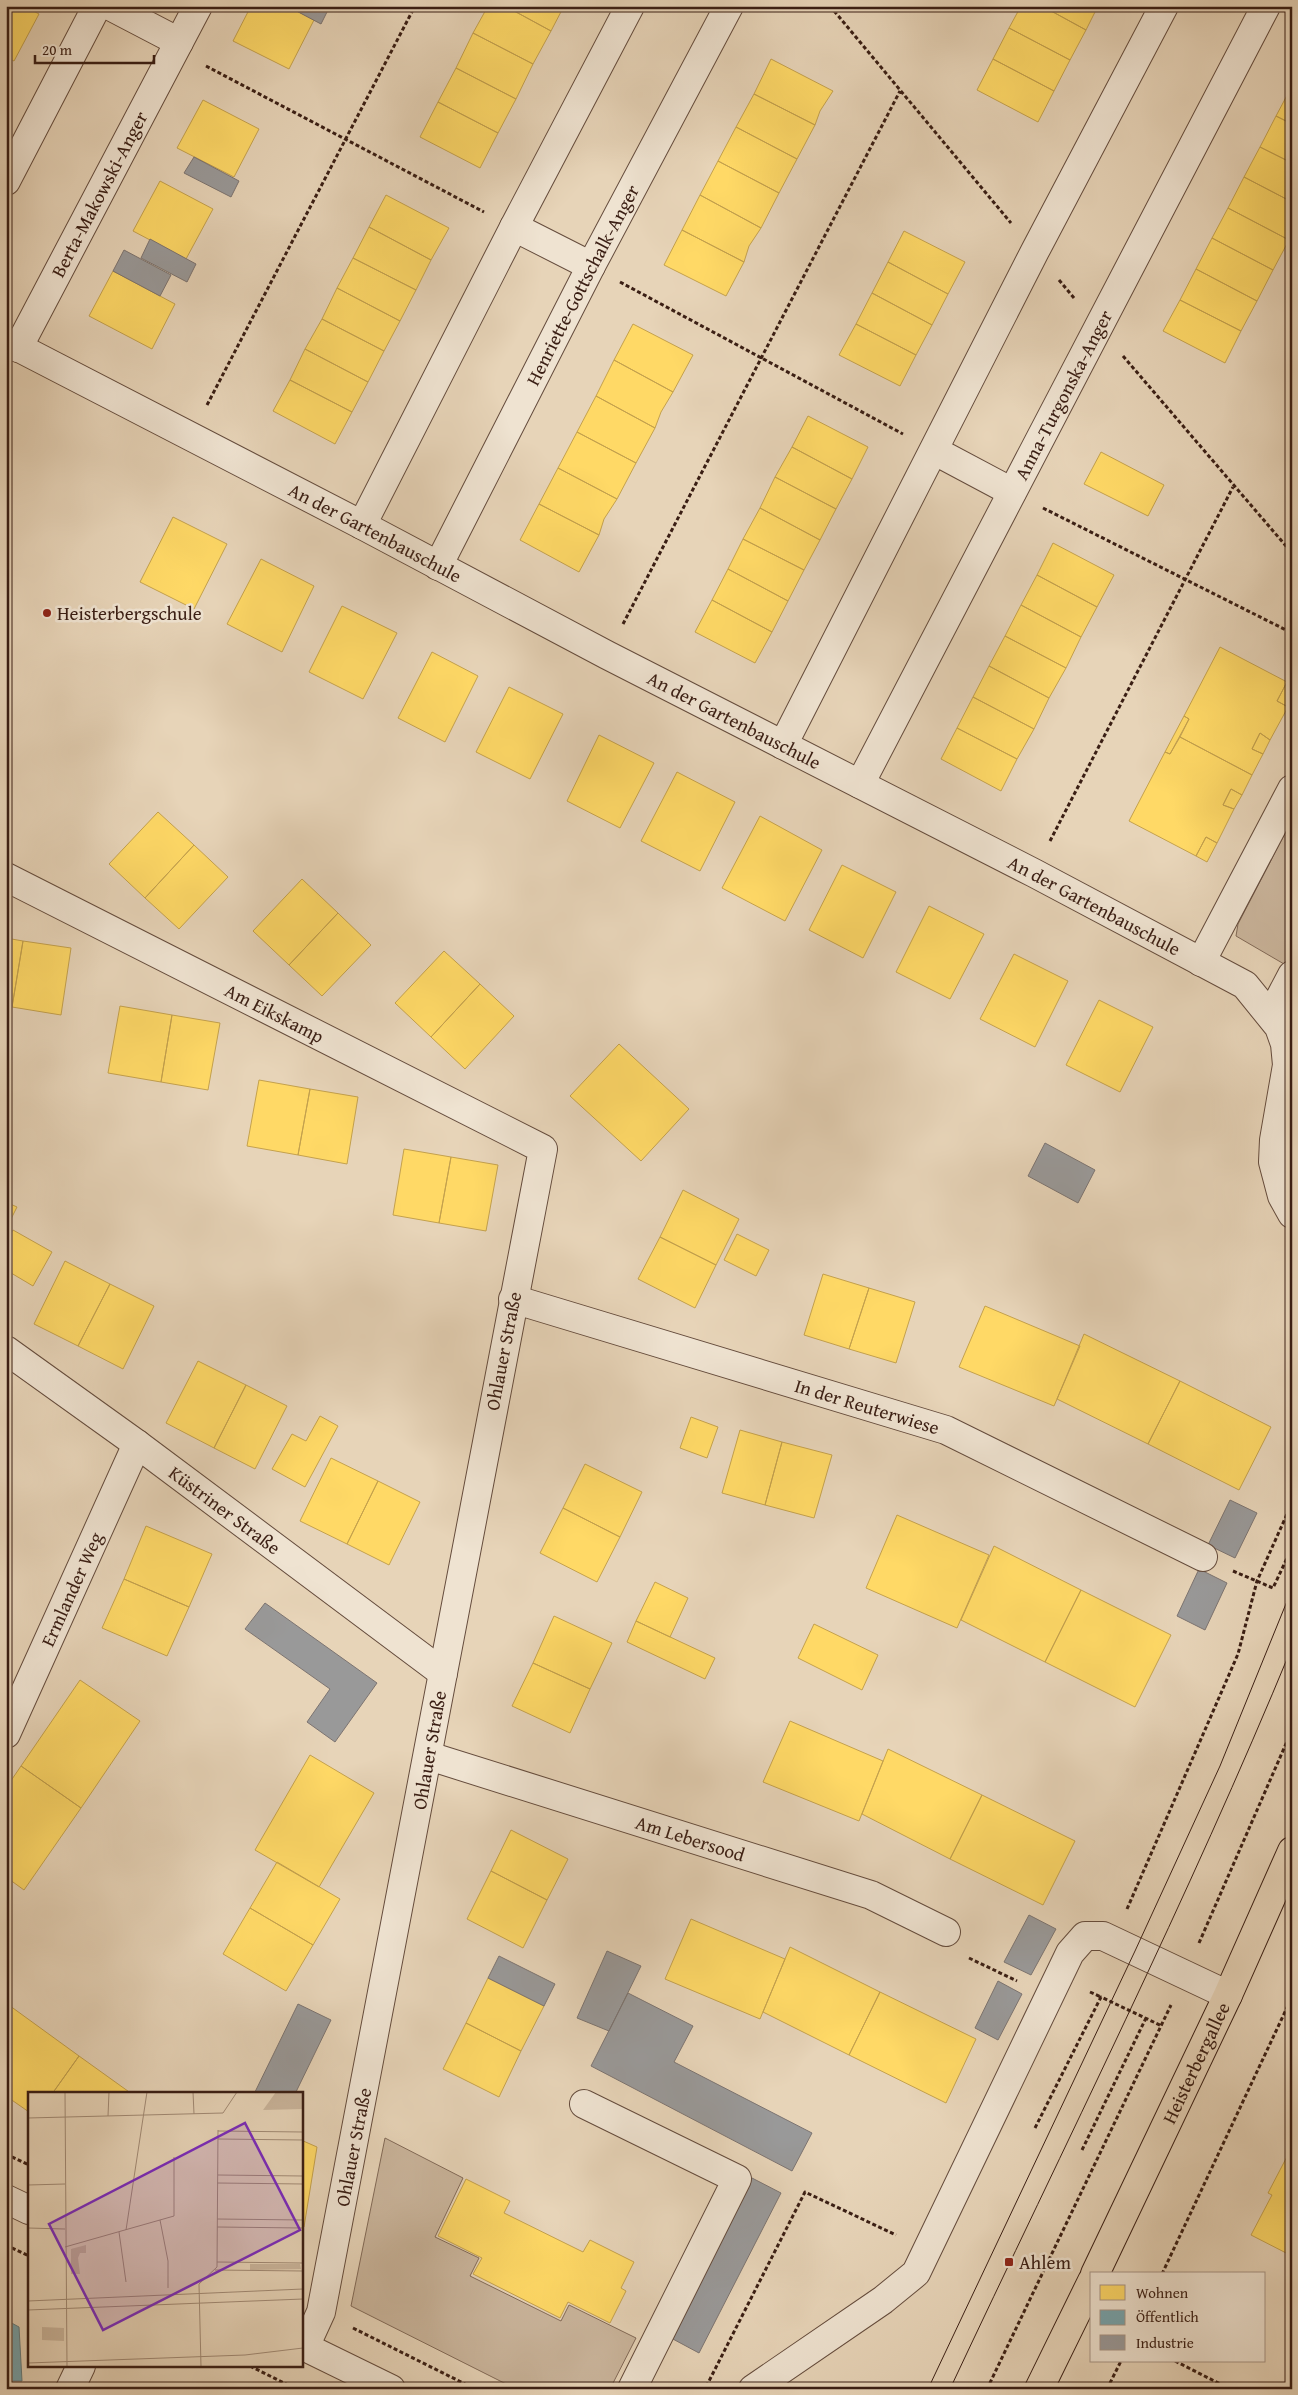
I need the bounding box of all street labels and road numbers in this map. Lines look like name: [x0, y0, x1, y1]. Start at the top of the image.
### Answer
street label: Berta-Makowski-Anger: [44, 106, 154, 282]
street label: Henriette-Gottschalk-Anger: [518, 179, 646, 390]
street label: Anna-Turgonska-Anger: [1007, 305, 1119, 485]
street label: An der Gartenbauschule: [284, 476, 467, 590]
street label: An der Gartenbauschule: [642, 664, 826, 776]
street label: An der Gartenbauschule: [1003, 848, 1186, 962]
street label: Am Eikskamp: [220, 976, 329, 1050]
street label: Ohlauer Straße: [478, 1289, 528, 1413]
street label: In der Reuterwiese: [791, 1371, 943, 1441]
street label: Küstriner Straße: [163, 1459, 287, 1561]
street label: Ermlander Weg: [33, 1527, 110, 1651]
street label: Ohlauer Straße: [405, 1688, 453, 1812]
street label: Am Lebersood: [632, 1808, 749, 1869]
street label: Heisterbergallee: [1155, 1997, 1237, 2128]
street label: Ohlauer Straße: [328, 2085, 378, 2209]

